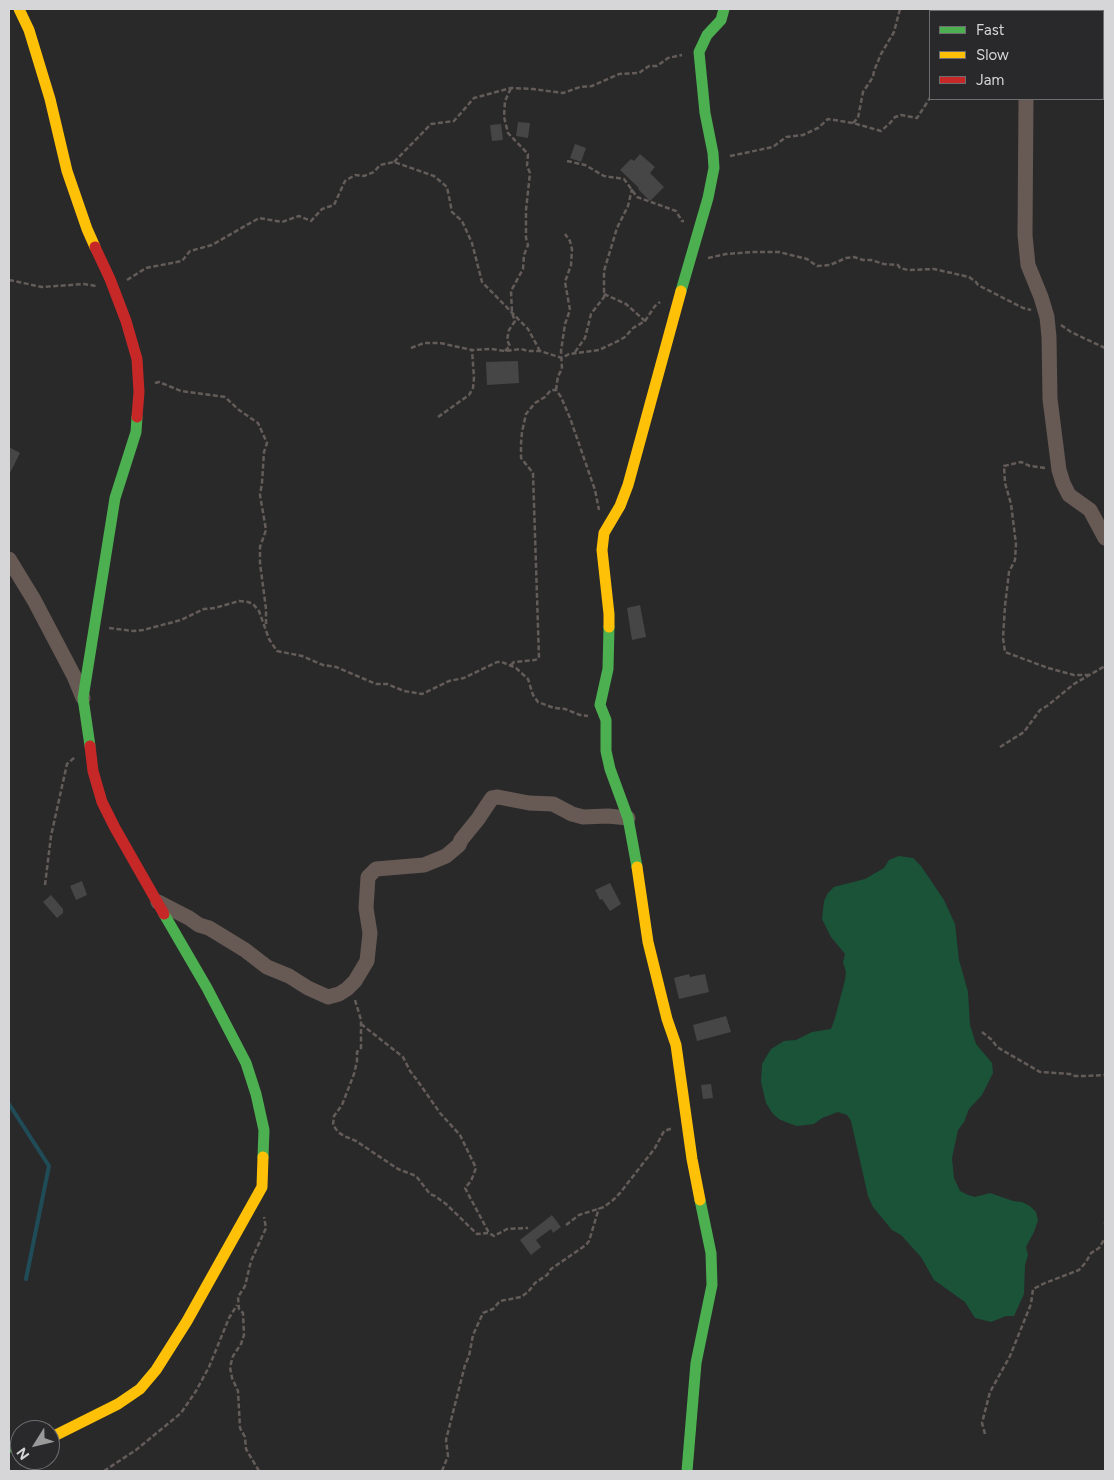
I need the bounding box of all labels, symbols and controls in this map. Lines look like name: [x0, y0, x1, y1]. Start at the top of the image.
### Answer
legend: [929, 10, 1104, 100]
text: Fast: [976, 21, 1004, 39]
text: Slow: [976, 46, 1009, 64]
text: Jam: [976, 71, 1004, 89]
north arrow: [10, 1420, 60, 1470]
text: N: [13, 1444, 33, 1463]

